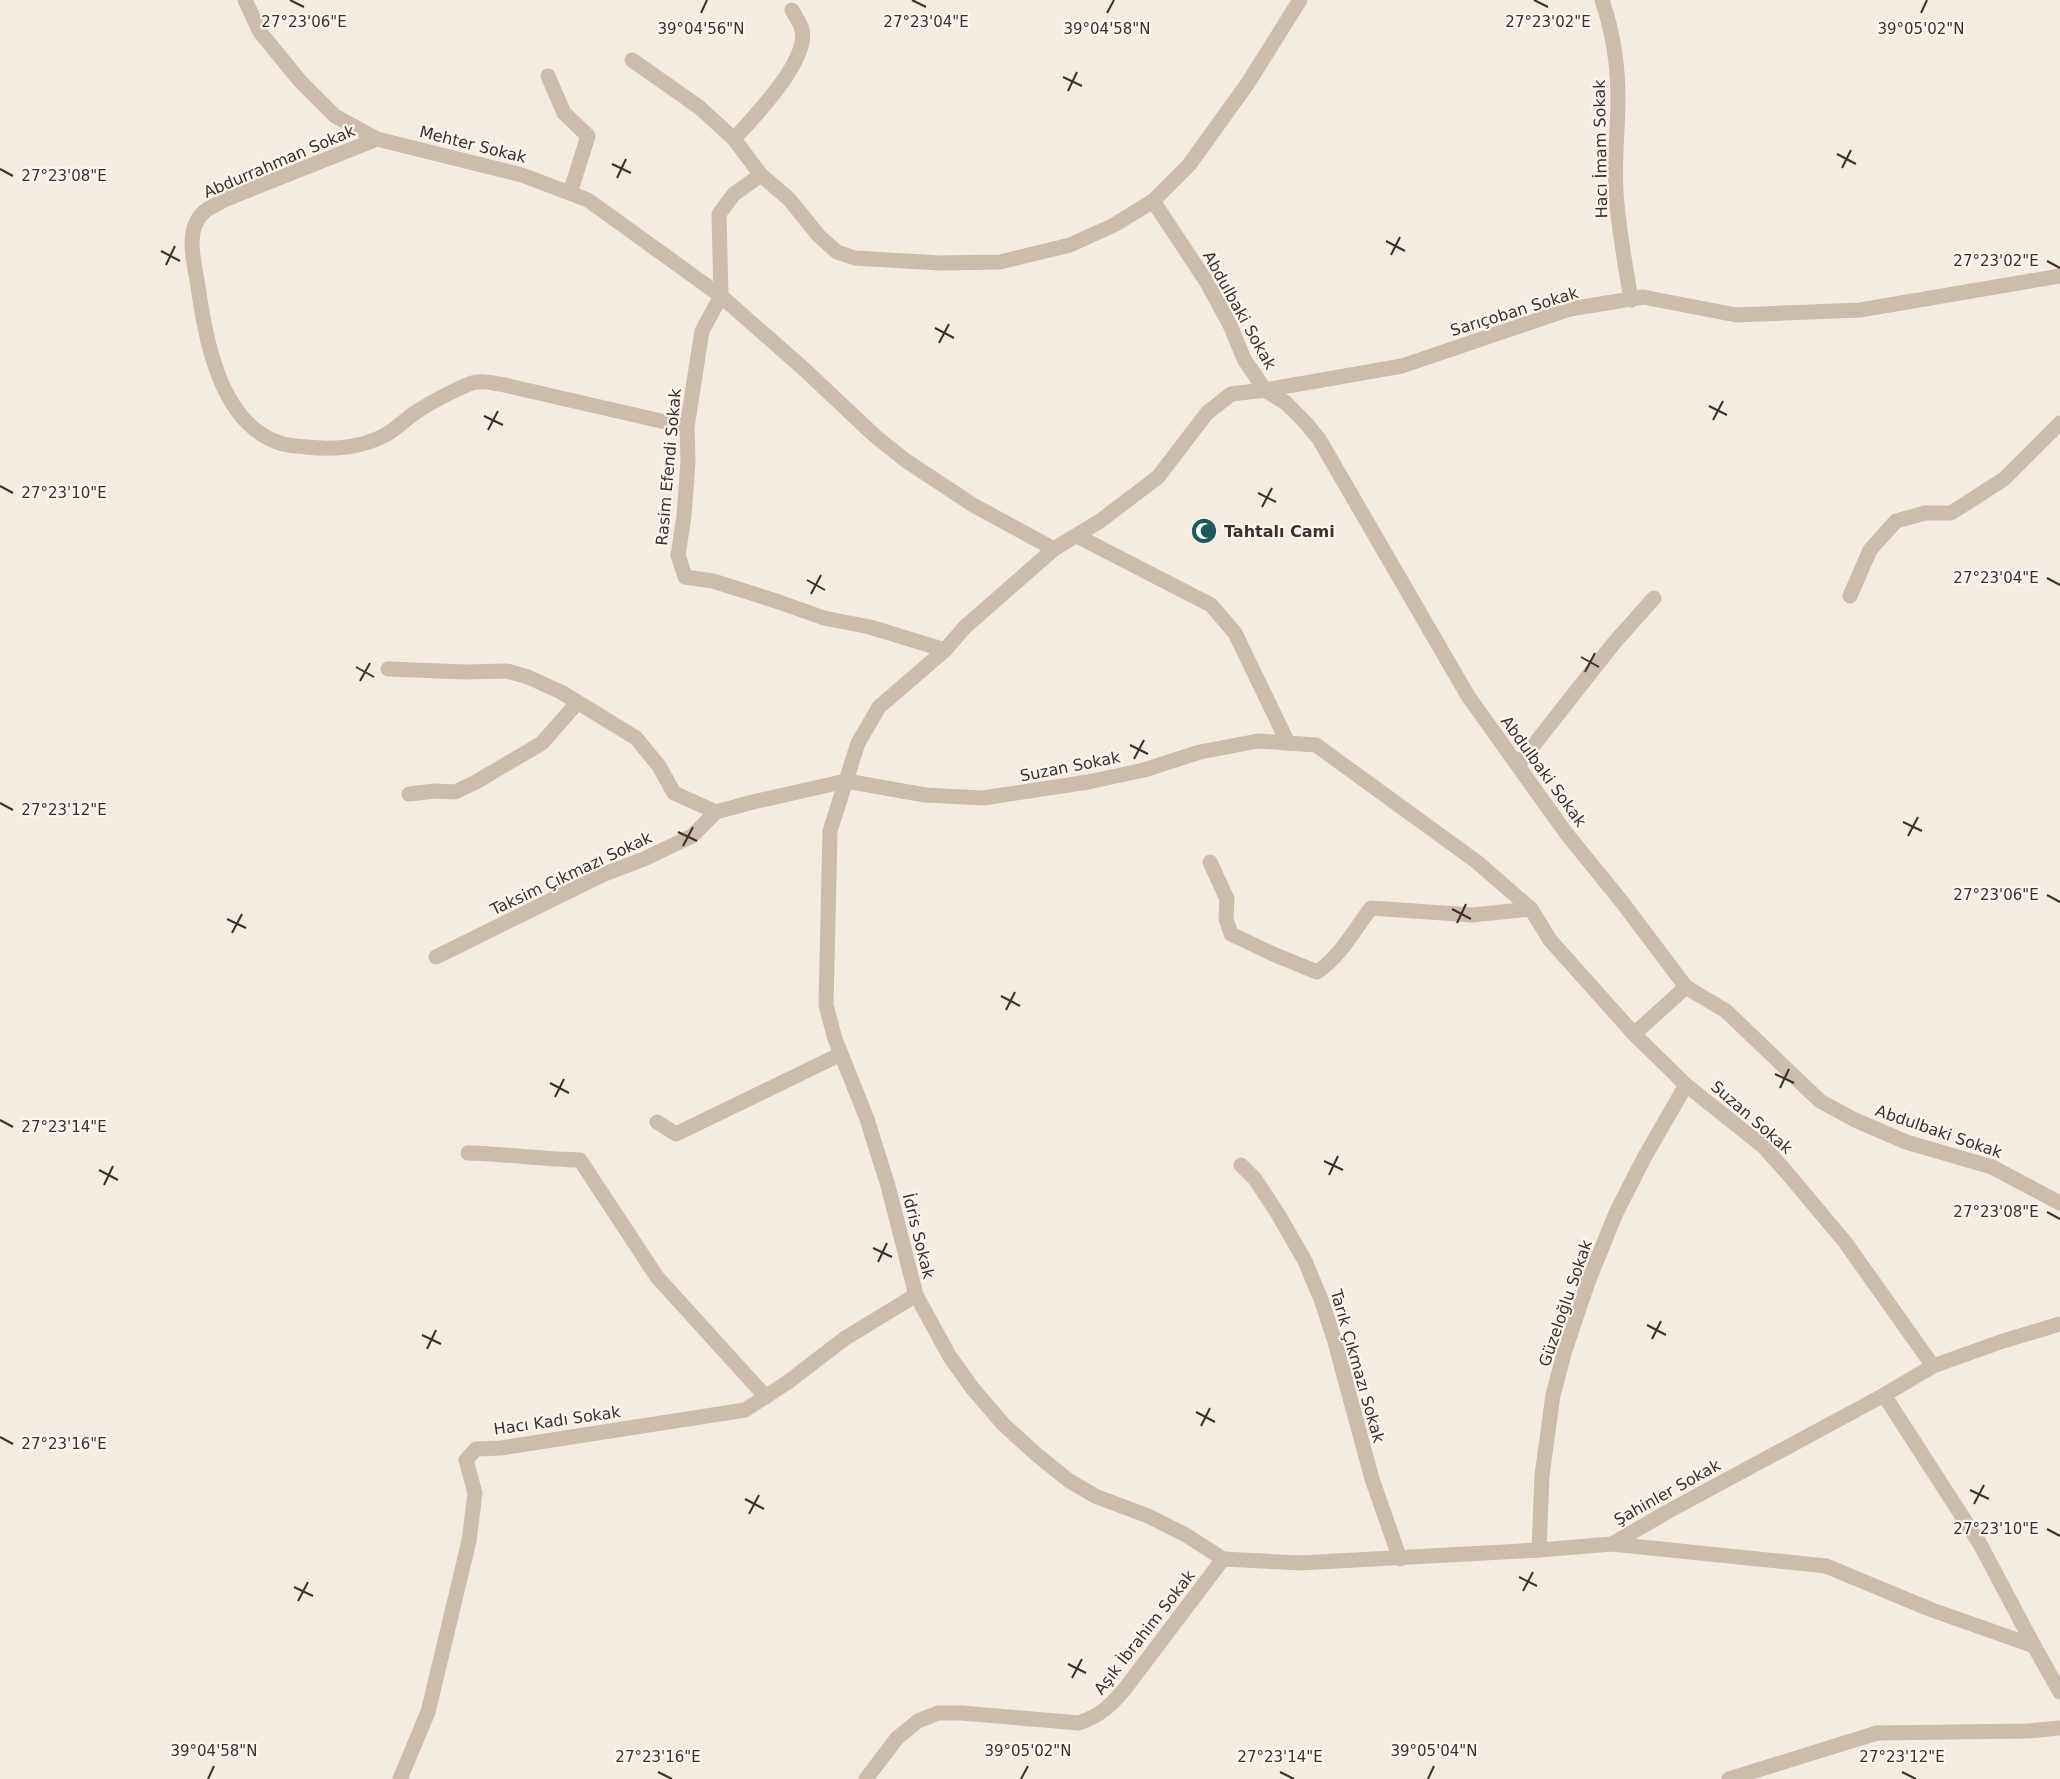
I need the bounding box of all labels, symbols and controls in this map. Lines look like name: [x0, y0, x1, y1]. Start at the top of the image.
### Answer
text: 27°23'06"E: [261, 13, 347, 31]
text: 27°23'04"E: [883, 13, 969, 31]
text: 27°23'02"E: [1505, 13, 1591, 31]
text: 39°04'56"N: [657, 20, 745, 38]
text: 39°04'58"N: [1063, 20, 1151, 38]
text: 39°05'02"N: [1877, 20, 1965, 38]
street label: Hacı İmam Sokak: [1590, 79, 1611, 219]
street label: Abdurrahman Sokak: [201, 121, 359, 202]
street label: Mehter Sokak: [417, 122, 529, 167]
text: 27°23'08"E: [21, 167, 107, 185]
street label: Abdulbaki Sokak: [1199, 248, 1280, 373]
text: 27°23'02"E: [1953, 252, 2039, 270]
street label: Sarıçoban Sokak: [1448, 283, 1581, 340]
street label: Rasim Efendi Sokak: [652, 387, 685, 546]
text: 27°23'10"E: [21, 484, 107, 502]
mosque icon: Tahtalı Cami: [1189, 516, 1219, 546]
place label: Tahtalı Cami: [1224, 522, 1335, 541]
text: 27°23'04"E: [1953, 569, 2039, 587]
street label: Abdulbaki Sokak: [1497, 712, 1591, 831]
street label: Suzan Sokak: [1018, 747, 1123, 786]
text: 27°23'12"E: [21, 801, 107, 819]
street label: Taksim Çıkmazı Sokak: [487, 827, 656, 920]
text: 27°23'06"E: [1953, 886, 2039, 904]
street label: Suzan Sokak: [1707, 1077, 1797, 1158]
street label: Abdulbaki Sokak: [1873, 1101, 2005, 1162]
text: 27°23'14"E: [21, 1118, 107, 1136]
street label: İdris Sokak: [899, 1191, 938, 1281]
text: 27°23'08"E: [1953, 1203, 2039, 1221]
street label: Güzeloğlu Sokak: [1535, 1237, 1596, 1369]
street label: Tarık Çıkmazı Sokak: [1326, 1286, 1389, 1446]
street label: Hacı Kadı Sokak: [492, 1402, 622, 1439]
text: 27°23'16"E: [21, 1435, 107, 1453]
street label: Şahinler Sokak: [1611, 1455, 1724, 1530]
text: 27°23'10"E: [1953, 1520, 2039, 1538]
street label: Aşık İbrahim Sokak: [1090, 1566, 1199, 1698]
text: 39°04'58"N: [170, 1742, 258, 1760]
text: 39°05'02"N: [984, 1742, 1072, 1760]
text: 39°05'04"N: [1390, 1742, 1478, 1760]
text: 27°23'16"E: [615, 1748, 701, 1766]
text: 27°23'14"E: [1237, 1748, 1323, 1766]
text: 27°23'12"E: [1859, 1748, 1945, 1766]

